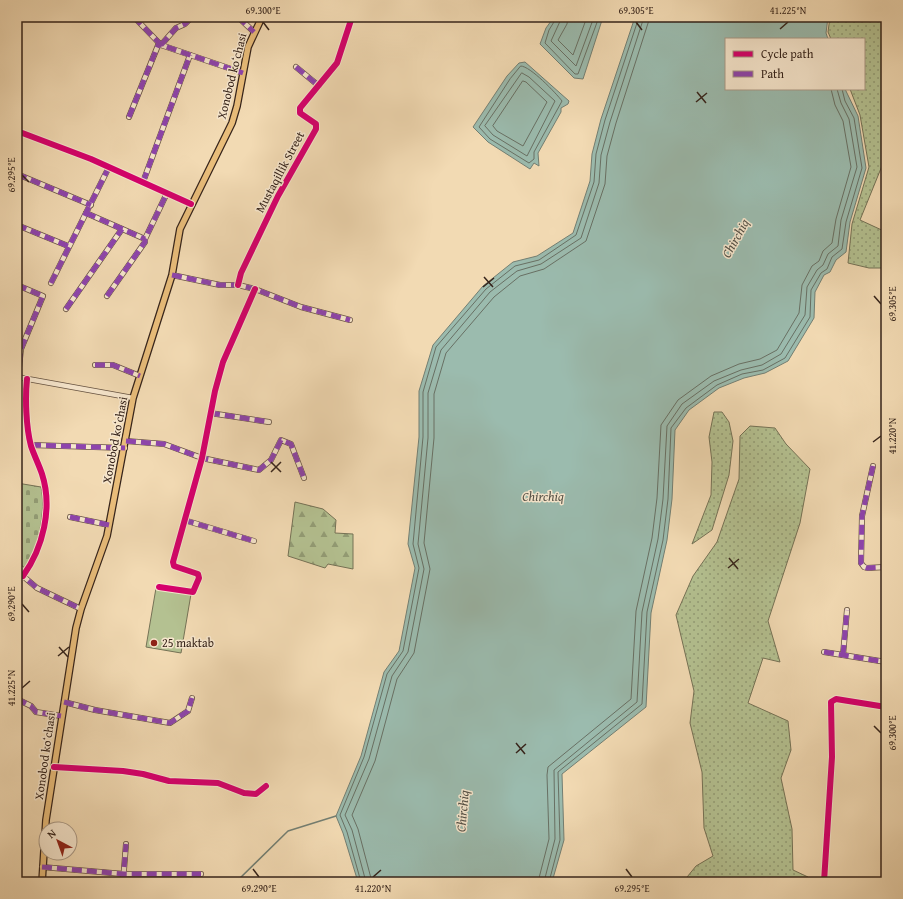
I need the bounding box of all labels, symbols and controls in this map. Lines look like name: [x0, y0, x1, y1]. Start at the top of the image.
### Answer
text: 69.300°E: [245, 3, 281, 18]
text: 69.305°E: [618, 3, 654, 18]
text: 41.225°N: [770, 3, 807, 18]
street label: Xonobod koʻchasi: [213, 30, 251, 121]
legend: [725, 38, 865, 90]
text: Cycle path: [761, 45, 814, 62]
text: Path: [761, 65, 784, 82]
street label: Mustaqillik Street: [251, 127, 309, 215]
text: 69.295°E: [4, 157, 19, 193]
water label: Chirchiq: [717, 215, 754, 261]
text: 69.305°E: [885, 286, 900, 322]
street label: Xonobod koʻchasi: [98, 394, 131, 485]
text: 41.220°N: [885, 417, 900, 454]
water label: Chirchiq: [522, 487, 564, 506]
text: 69.290°E: [4, 586, 19, 622]
place label: 25 maktab: [162, 634, 214, 651]
marker: 25 maktab: [149, 638, 159, 648]
text: 41.225°N: [4, 669, 19, 706]
street label: Xonobod koʻchasi: [30, 710, 59, 801]
text: 69.300°E: [885, 715, 900, 751]
water label: Chirchiq: [451, 789, 474, 833]
north arrow: [38, 821, 78, 861]
text: N: [43, 825, 60, 842]
text: 69.290°E: [241, 881, 277, 896]
text: 41.220°N: [355, 881, 392, 896]
text: 69.295°E: [614, 881, 650, 896]

